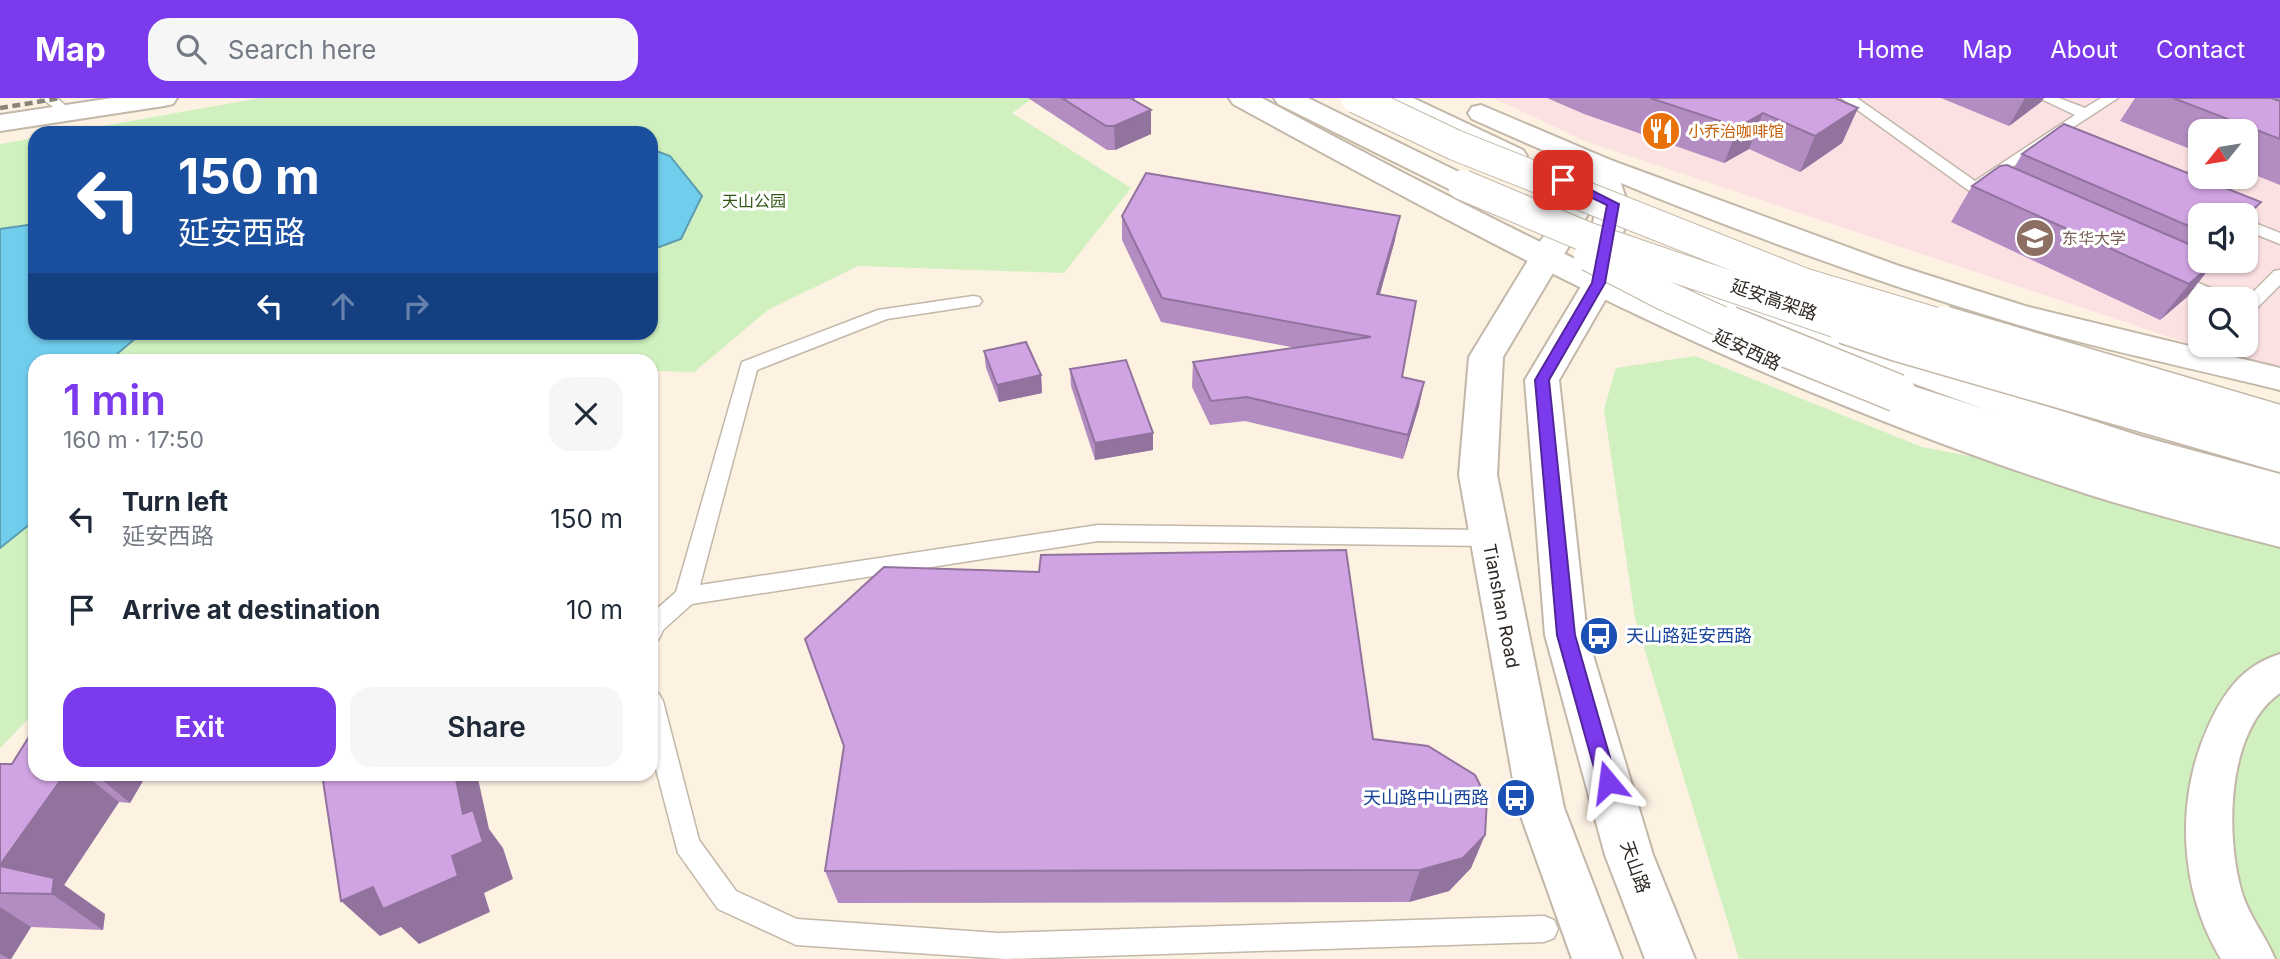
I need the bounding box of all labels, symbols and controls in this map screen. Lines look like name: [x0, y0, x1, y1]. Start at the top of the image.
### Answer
search box: [148, 18, 638, 81]
text: Map: [35, 29, 106, 69]
icon: search: [172, 30, 210, 68]
text: Search here: [228, 34, 376, 65]
text: Home: [1857, 35, 1924, 64]
text: Map: [1962, 35, 2012, 64]
text: About: [2050, 35, 2118, 64]
text: Contact: [2156, 35, 2245, 64]
restaurant icon: 小乔治咖啡馆: [1640, 110, 1682, 152]
north arrow: [2188, 119, 2258, 189]
map controls: [2188, 119, 2258, 357]
place label: 小乔治咖啡馆: [1688, 121, 1784, 141]
text: 150 m: [178, 147, 320, 206]
pin: [1533, 150, 1593, 210]
icon: left: [63, 154, 154, 245]
icon: arrive: [1544, 161, 1582, 199]
park label: 天山公园: [722, 191, 786, 211]
button: sound: [2188, 203, 2258, 273]
text: 延安西路: [178, 213, 306, 252]
school or university icon: 东华大学: [2014, 217, 2056, 259]
place label: 东华大学: [2062, 228, 2126, 248]
street label: 延安高架路: [1728, 275, 1820, 324]
icon: left: [251, 287, 289, 325]
icon: ahead: [324, 287, 362, 325]
icon: right: [397, 287, 435, 325]
button: search: [2188, 287, 2258, 357]
street label: 延安西路: [1710, 325, 1784, 374]
text: 1 min: [63, 374, 166, 425]
button: close: [549, 377, 623, 451]
text: 160 m · 17:50: [63, 426, 204, 454]
text: Turn left: [122, 486, 228, 517]
icon: left: [63, 500, 101, 538]
text: 150 m: [550, 503, 623, 534]
text: 延安西路: [122, 522, 214, 550]
street label: Tianshan Road: [1479, 542, 1524, 670]
icon: arrive: [63, 591, 101, 629]
text: Arrive at destination: [122, 594, 381, 625]
text: 10 m: [566, 594, 623, 625]
bus stop icon: 天山路延安西路: [1578, 615, 1620, 657]
place label: 天山路延安西路: [1626, 625, 1752, 646]
button: Exit: [63, 687, 336, 767]
button: Share: [350, 687, 623, 767]
position arrow: [1571, 745, 1645, 819]
bus stop icon: 天山路中山西路: [1495, 777, 1537, 819]
place label: 天山路中山西路: [1363, 787, 1489, 808]
street label: 天山路: [1616, 838, 1655, 896]

